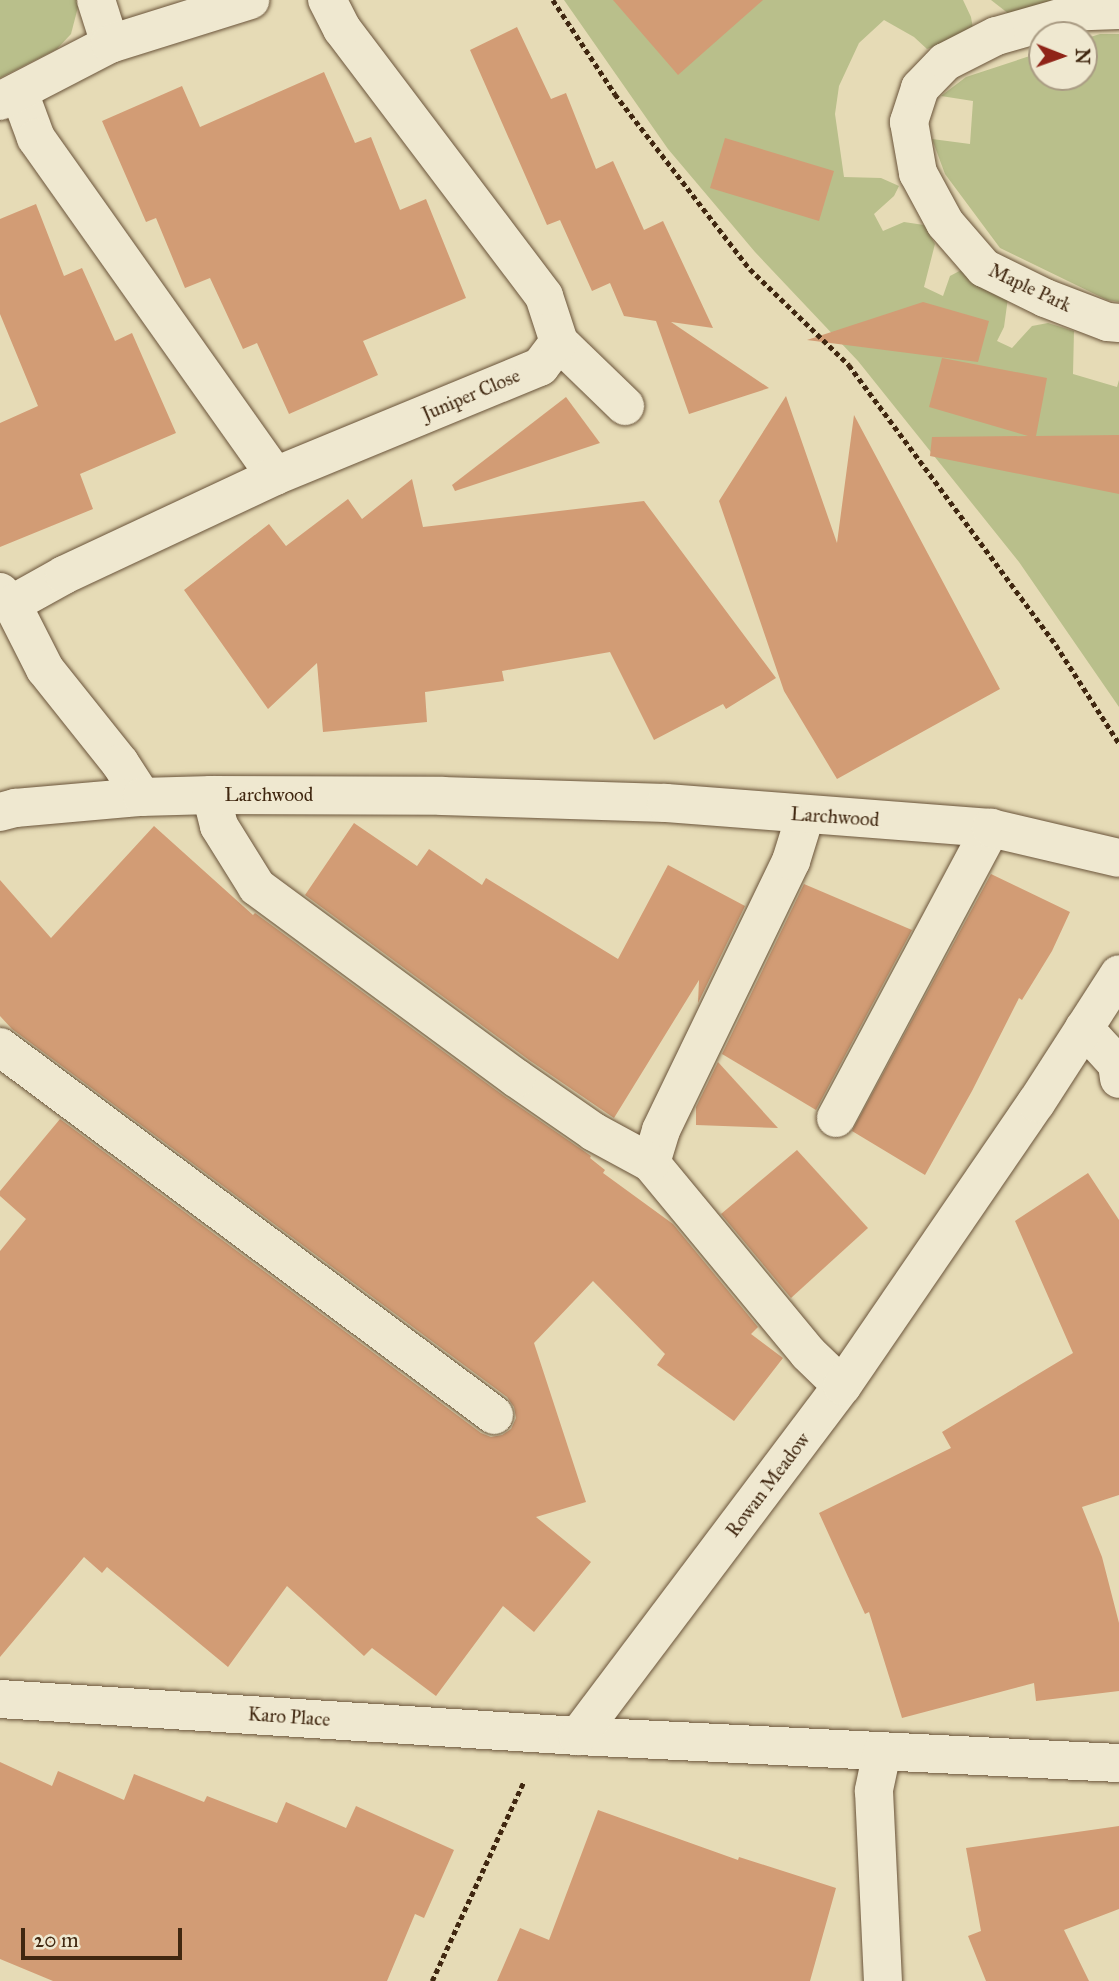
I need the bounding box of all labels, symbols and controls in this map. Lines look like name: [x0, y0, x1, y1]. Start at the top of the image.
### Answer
north arrow: [1028, 21, 1098, 91]
text: N: [1071, 48, 1094, 65]
street label: Maple Park: [985, 259, 1075, 317]
street label: Juniper Close: [419, 364, 523, 426]
street label: Larchwood: [225, 784, 313, 806]
street label: Larchwood: [790, 803, 880, 831]
street label: Rowan Meadow: [721, 1428, 815, 1542]
street label: Karo Place: [247, 1703, 331, 1731]
scale bar: [24, 1914, 186, 1958]
text: 20 m: [34, 1927, 79, 1953]

